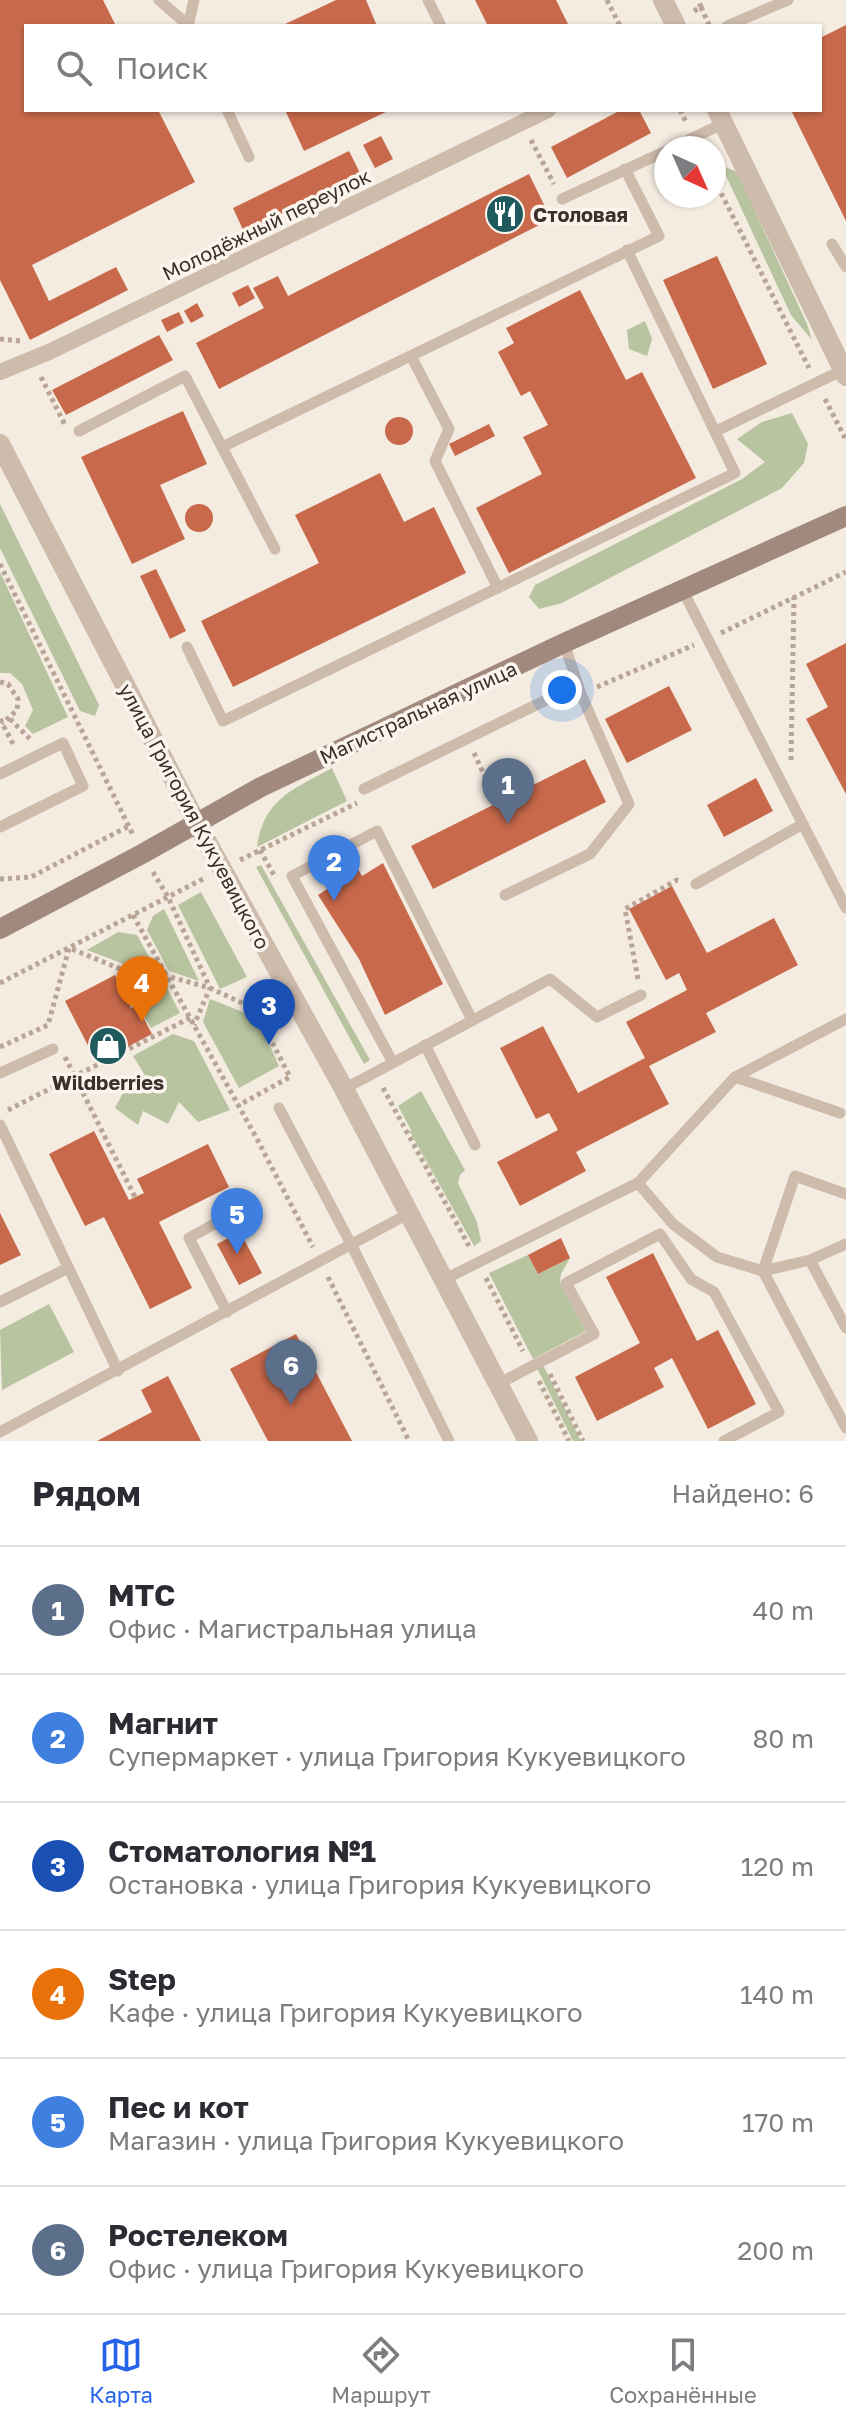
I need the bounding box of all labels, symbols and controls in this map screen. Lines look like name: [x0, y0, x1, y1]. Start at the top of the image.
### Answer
search box: [24, 24, 822, 112]
icon: search: [52, 46, 96, 90]
text: Поиск: [116, 50, 208, 86]
north arrow: [654, 136, 726, 208]
street label: Молодёжный переулок: [158, 163, 374, 285]
restaurant icon: Столовая: [484, 193, 526, 235]
place label: Столовая: [533, 202, 628, 226]
street label: Магистральная улица: [316, 656, 520, 768]
your location: [542, 670, 582, 710]
street label: улица Григория Кукуевицкого: [115, 679, 275, 953]
pin: 1: [482, 758, 534, 824]
pin: 2: [308, 835, 360, 901]
pin: 4: [116, 956, 168, 1022]
pin: 3: [243, 979, 295, 1045]
shop icon: Wildberries: [87, 1025, 129, 1067]
place label: Wildberries: [52, 1070, 164, 1094]
pin: 5: [211, 1188, 263, 1254]
pin: 6: [265, 1339, 317, 1405]
text: Рядом: [32, 1473, 141, 1513]
text: Найдено: 6: [671, 1478, 814, 1509]
text: МТС: [108, 1577, 175, 1613]
text: 1: [51, 1595, 65, 1626]
text: 40 m: [753, 1595, 814, 1626]
text: Офис · Магистральная улица: [108, 1613, 477, 1644]
text: Магнит: [108, 1705, 218, 1741]
text: 2: [50, 1723, 66, 1754]
text: 80 m: [753, 1723, 814, 1754]
text: Супермаркет · улица Григория Кукуевицкого: [108, 1741, 686, 1772]
text: Стоматология №1: [108, 1833, 376, 1869]
text: 3: [50, 1851, 66, 1882]
text: 120 m: [741, 1851, 814, 1882]
text: Остановка · улица Григория Кукуевицкого: [108, 1869, 651, 1900]
text: Step: [108, 1961, 176, 1997]
text: 4: [50, 1979, 66, 2010]
text: 140 m: [740, 1979, 814, 2010]
text: Кафе · улица Григория Кукуевицкого: [108, 1997, 583, 2028]
text: Пес и кот: [108, 2089, 249, 2125]
text: 5: [50, 2107, 66, 2138]
text: 170 m: [742, 2107, 814, 2138]
text: Магазин · улица Григория Кукуевицкого: [108, 2125, 624, 2156]
text: Ростелеком: [108, 2217, 288, 2253]
text: 6: [50, 2235, 66, 2266]
text: 200 m: [737, 2235, 814, 2266]
text: Офис · улица Григория Кукуевицкого: [108, 2253, 584, 2284]
tab: Карта: [89, 2333, 153, 2408]
tab: Маршрут: [331, 2333, 431, 2408]
tab: Сохранённые: [609, 2333, 757, 2408]

